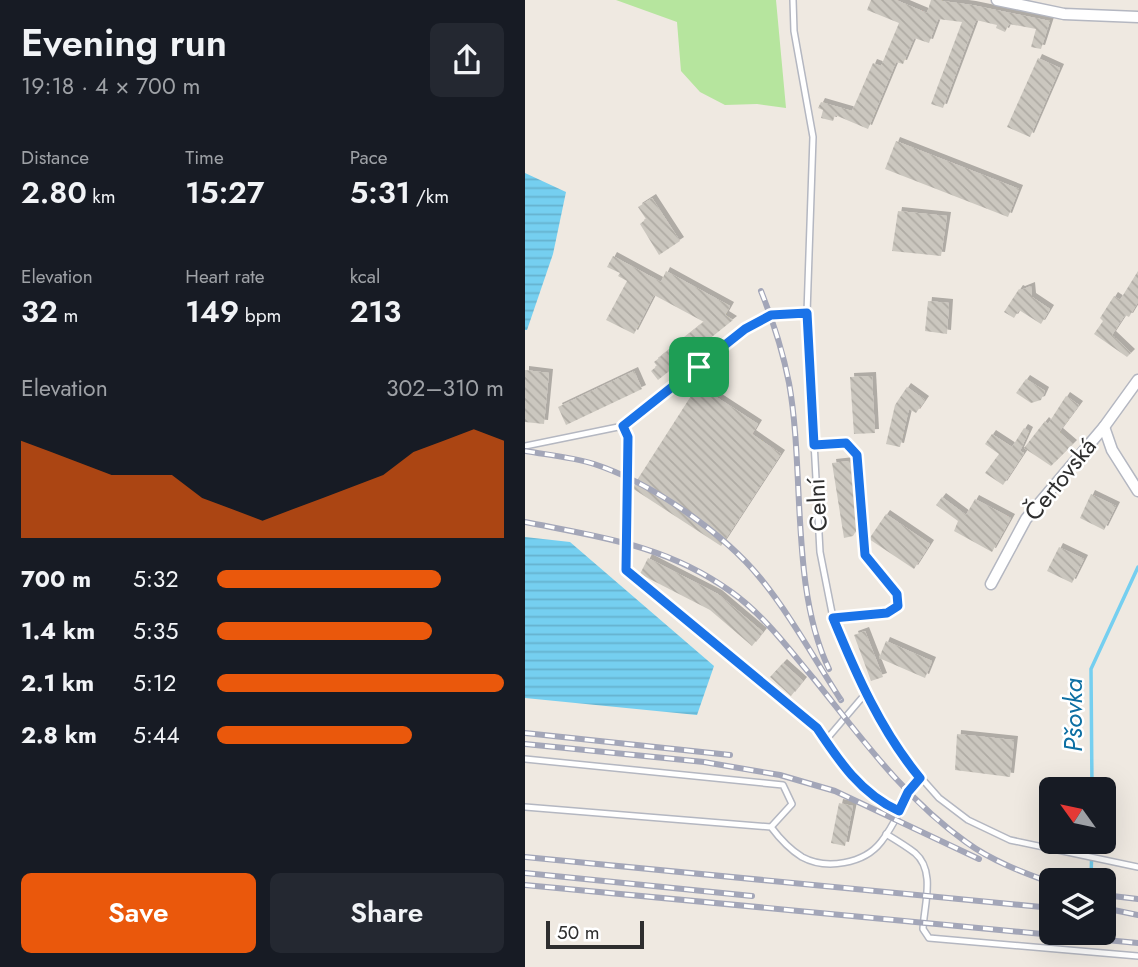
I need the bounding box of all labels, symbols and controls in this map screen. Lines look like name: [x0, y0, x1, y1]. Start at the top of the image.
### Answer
text: Evening run: [21, 15, 227, 70]
button: share: [430, 23, 504, 97]
text: 19:18 · 4 × 700 m: [21, 69, 201, 103]
text: Distance: [21, 144, 89, 171]
text: Time: [185, 144, 224, 171]
text: Pace: [350, 144, 388, 171]
text: 2.80: [21, 171, 87, 214]
text: 15:27: [185, 171, 264, 214]
text: 5:31: [350, 171, 410, 214]
text: km: [87, 183, 116, 210]
text: /km: [410, 183, 449, 210]
text: Elevation: [21, 263, 93, 290]
text: Heart rate: [185, 263, 265, 290]
text: kcal: [350, 263, 380, 290]
text: 32: [21, 290, 58, 333]
text: 149: [185, 290, 239, 333]
text: 213: [350, 290, 401, 333]
text: m: [58, 302, 78, 329]
text: bpm: [239, 302, 281, 329]
pin: [669, 337, 729, 397]
icon: arrive: [680, 348, 718, 386]
text: Elevation: [21, 371, 108, 405]
text: 302–310 m: [386, 371, 504, 405]
street label: Čertovská: [1016, 430, 1104, 528]
street label: Celní: [798, 477, 836, 532]
text: 700 m: [21, 562, 91, 596]
text: 5:32: [133, 562, 179, 596]
text: 1.4 km: [21, 614, 95, 648]
text: 5:35: [133, 614, 178, 648]
text: 2.1 km: [21, 666, 94, 700]
text: 5:12: [133, 666, 176, 700]
water label: Pšovka: [1054, 677, 1092, 752]
text: 2.8 km: [21, 718, 97, 752]
text: 5:44: [133, 718, 180, 752]
north arrow: [1039, 777, 1117, 854]
map controls: [1039, 777, 1116, 945]
button: layers: [1039, 868, 1116, 945]
button: Save: [21, 873, 256, 953]
button: Share: [270, 873, 504, 953]
scale bar: [546, 918, 644, 950]
text: 50 m: [557, 919, 600, 946]

